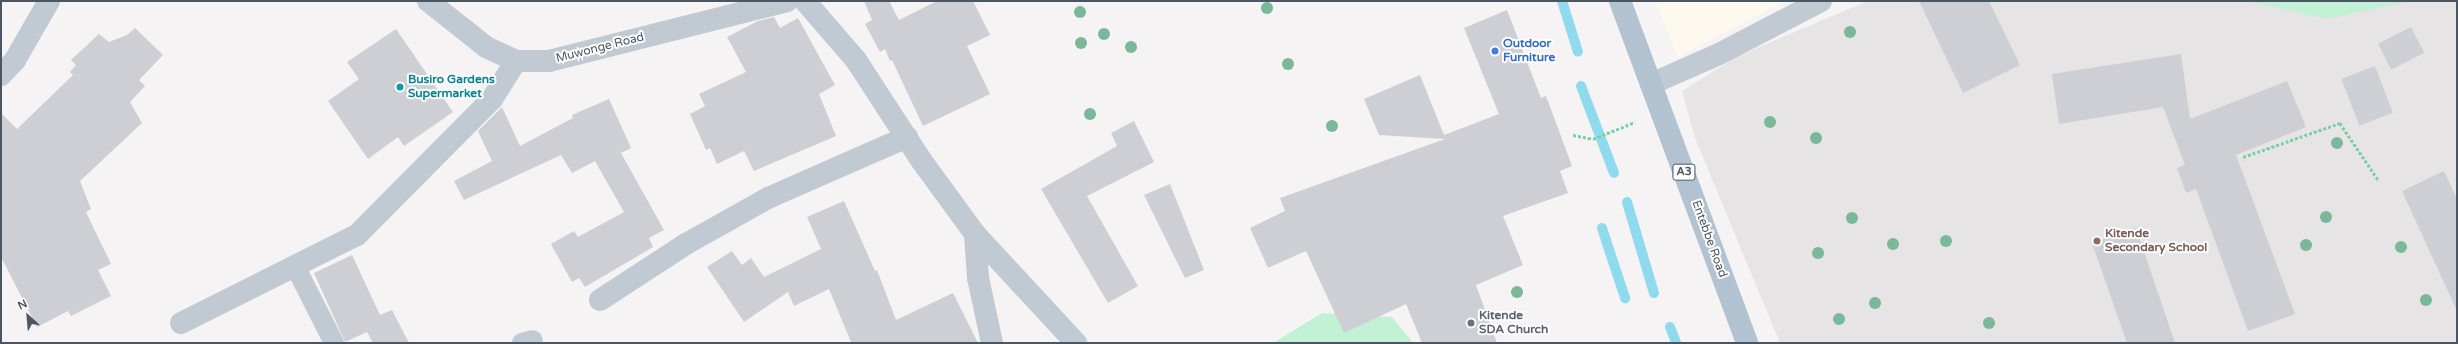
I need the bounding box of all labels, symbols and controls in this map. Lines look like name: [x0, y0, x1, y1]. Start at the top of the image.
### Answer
street label: Muwonge Road: [554, 30, 646, 66]
place label: Outdoor Furniture: [1503, 37, 1555, 65]
marker: Outdoor Furniture: [1490, 46, 1500, 56]
place label: Busiro Gardens Supermarket: [408, 73, 495, 101]
marker: Busiro Gardens Supermarket: [395, 82, 405, 92]
road number: A3: [1672, 163, 1696, 181]
street label: Entebbe Road: [1688, 198, 1730, 280]
place label: Kitende Secondary School: [2105, 227, 2207, 255]
marker: Kitende Secondary School: [2092, 236, 2102, 246]
north arrow: [8, 296, 48, 336]
text: N: [16, 297, 29, 313]
place label: Kitende SDA Church: [1479, 309, 1548, 337]
marker: Kitende SDA Church: [1466, 318, 1476, 328]

